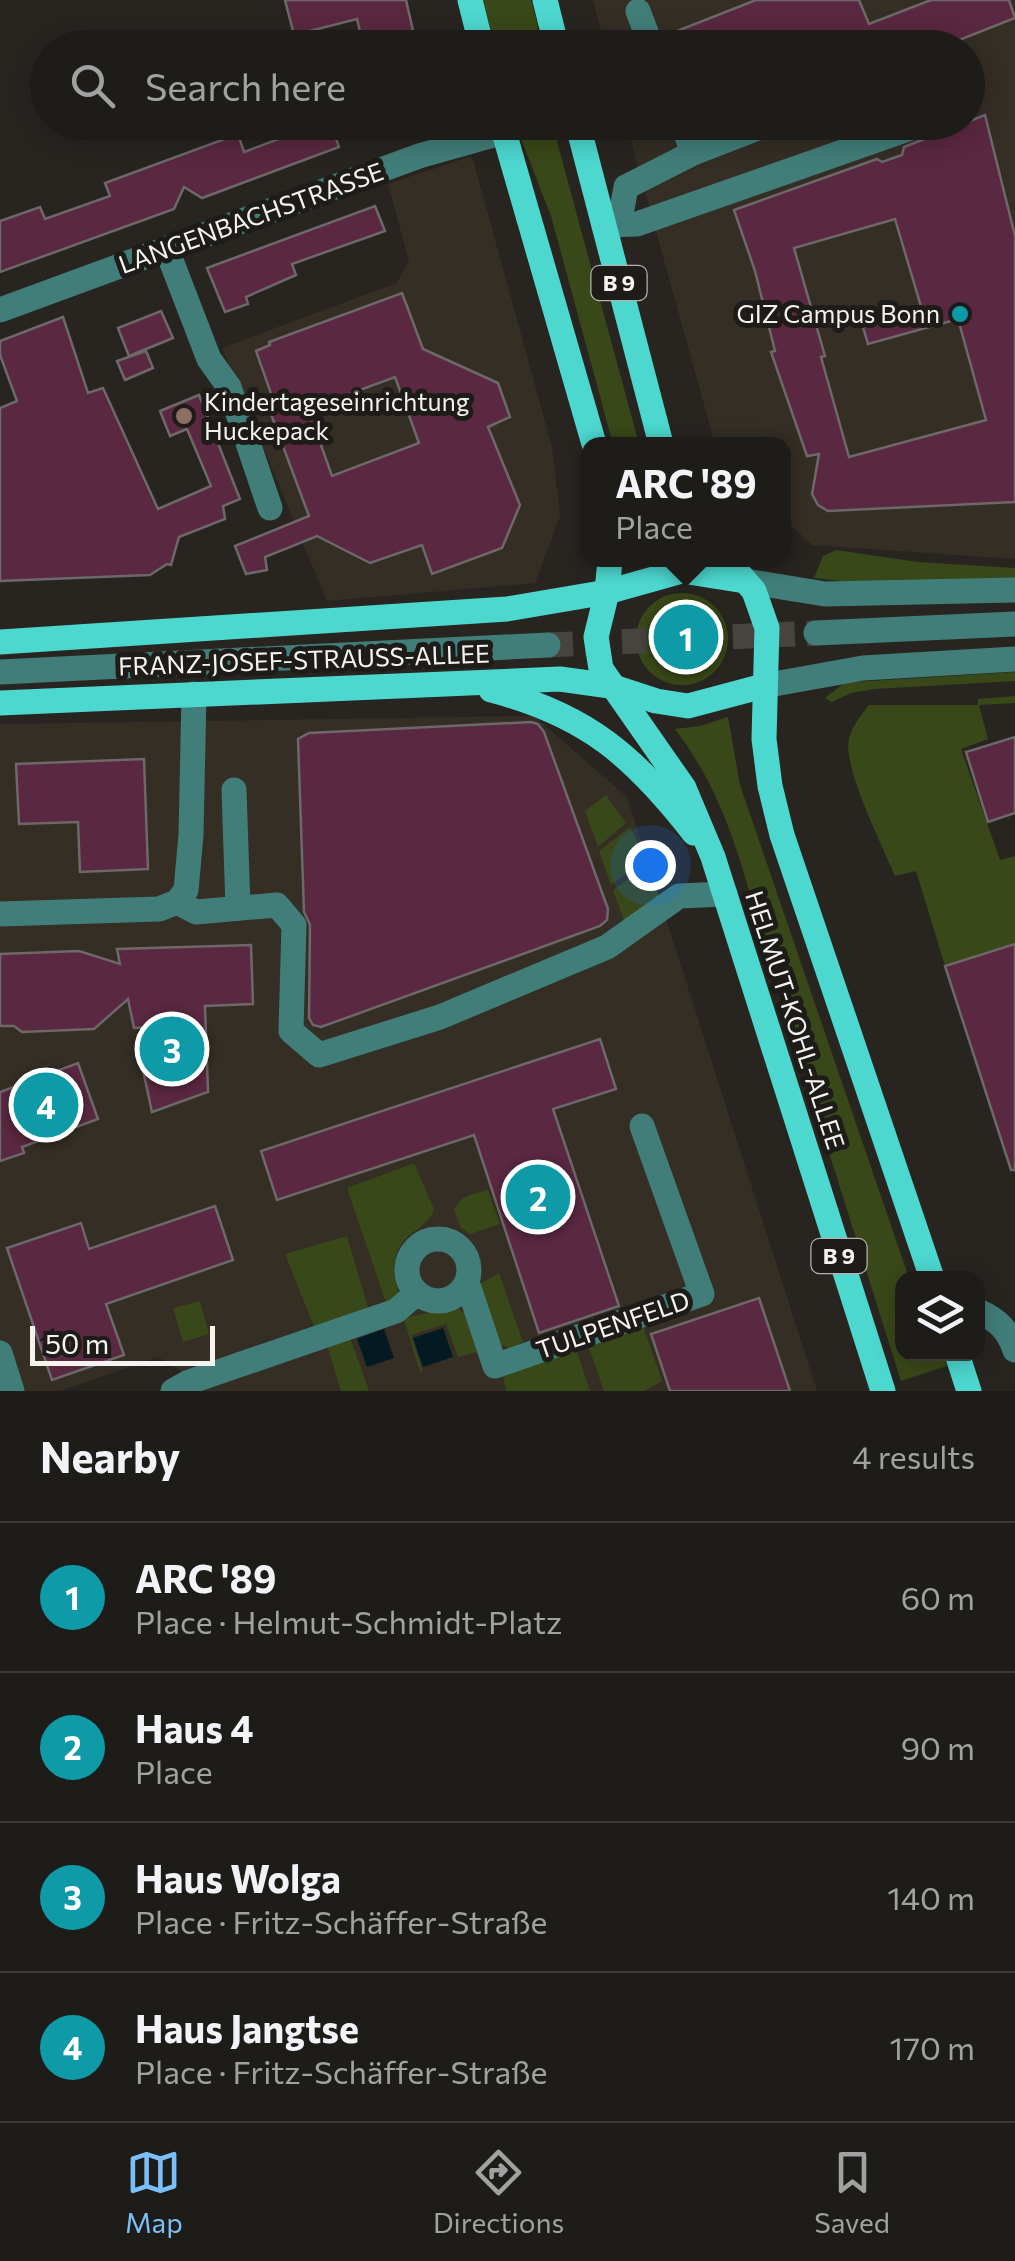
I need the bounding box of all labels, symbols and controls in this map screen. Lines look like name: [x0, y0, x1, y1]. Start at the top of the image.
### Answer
search box: [30, 30, 985, 140]
icon: search: [65, 58, 120, 113]
text: Search here: [145, 62, 346, 109]
street label: LANGENBACHSTRASSE: [114, 155, 387, 279]
road number: B 9: [592, 266, 646, 300]
place label: GIZ Campus Bonn: [736, 298, 940, 328]
marker: GIZ Campus Bonn: [949, 303, 971, 325]
place label: Kindertageseinrichtung Huckepack: [204, 386, 470, 445]
marker: Kindertageseinrichtung Huckepack: [173, 405, 195, 427]
popup: [581, 437, 791, 567]
text: ARC '89: [615, 459, 757, 506]
text: Place: [615, 506, 693, 546]
pin: 1: [654, 600, 718, 674]
street label: FRANZ-JOSEF-STRAUSS-ALLEE: [118, 638, 490, 680]
your location: [625, 840, 676, 891]
street label: HELMUT-KOHL-ALLEE: [740, 887, 852, 1153]
pin: 3: [140, 1012, 204, 1086]
pin: 4: [13, 1068, 78, 1142]
pin: 2: [506, 1160, 570, 1234]
road number: B 9: [812, 1239, 866, 1273]
map controls: [895, 1271, 985, 1361]
button: layers: [895, 1271, 985, 1361]
street label: TULPENFELD: [532, 1284, 693, 1364]
scale bar: [30, 1321, 215, 1366]
text: 50 m: [45, 1326, 109, 1360]
text: Nearby: [40, 1430, 180, 1482]
text: 4 results: [852, 1436, 975, 1476]
text: ARC '89: [135, 1554, 277, 1601]
text: 1: [65, 1577, 80, 1617]
text: 60 m: [901, 1577, 975, 1617]
text: Place · Helmut-Schmidt-Platz: [135, 1601, 562, 1641]
text: Haus 4: [135, 1704, 253, 1751]
text: 2: [63, 1727, 82, 1767]
text: 90 m: [901, 1727, 975, 1767]
text: Place: [135, 1751, 213, 1791]
text: Haus Wolga: [135, 1854, 341, 1901]
text: 3: [63, 1877, 82, 1917]
text: 140 m: [887, 1877, 975, 1917]
text: Place · Fritz-Schäffer-Straße: [135, 1901, 547, 1941]
text: Haus Jangtse: [135, 2004, 359, 2051]
text: 4: [63, 2027, 82, 2067]
text: 170 m: [890, 2027, 975, 2067]
text: Place · Fritz-Schäffer-Straße: [135, 2051, 547, 2091]
tab: Map: [125, 2145, 183, 2239]
tab: Directions: [433, 2145, 564, 2239]
tab: Saved: [814, 2145, 890, 2239]

